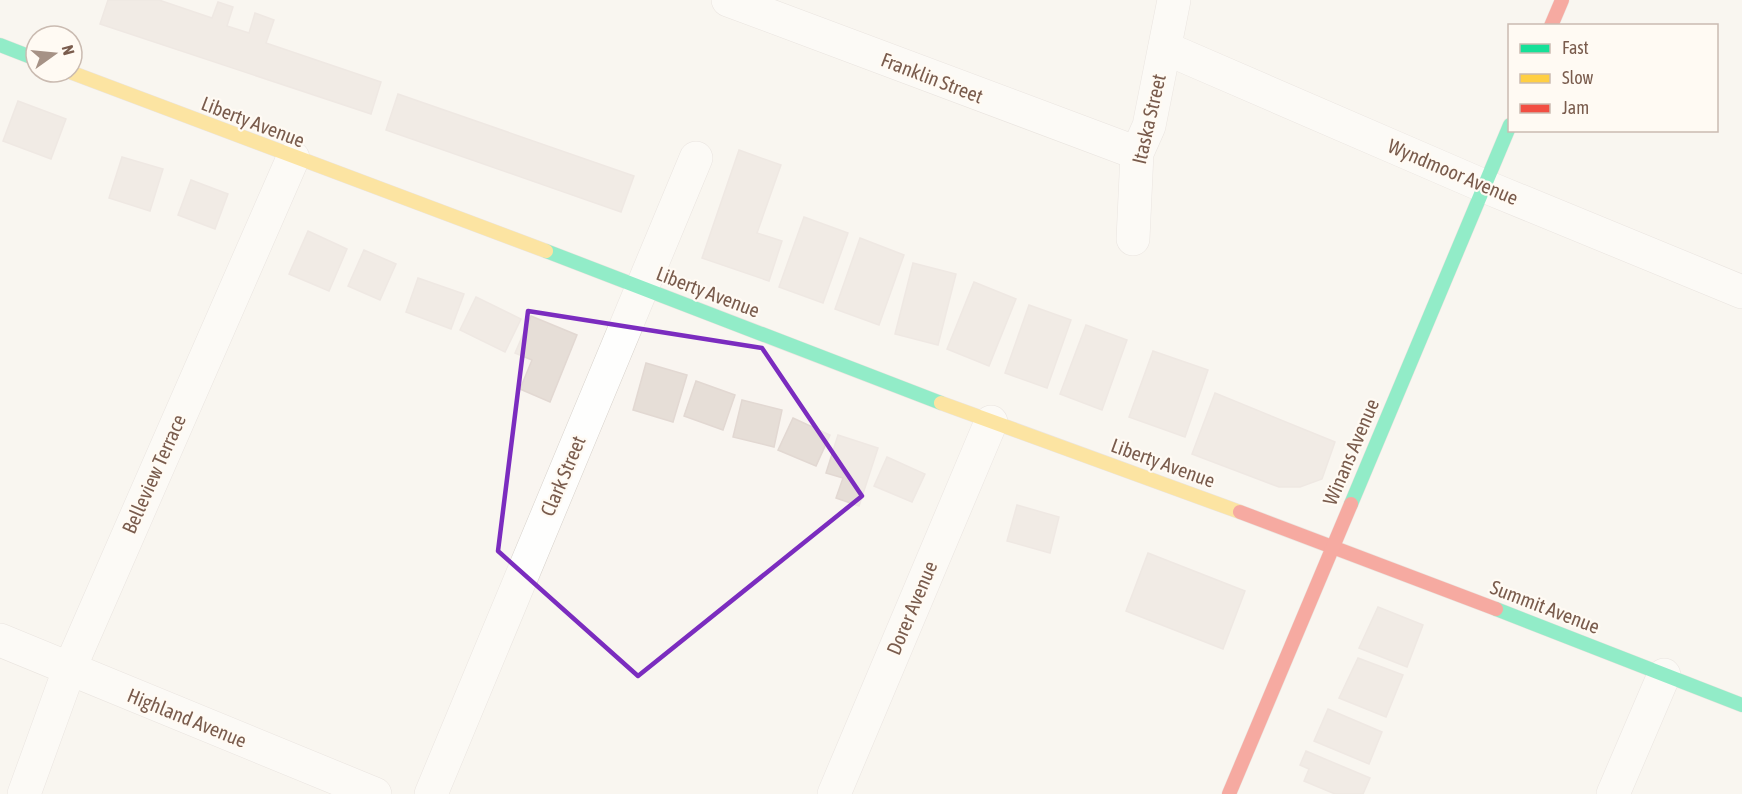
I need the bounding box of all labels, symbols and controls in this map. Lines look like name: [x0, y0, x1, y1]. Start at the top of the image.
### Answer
north arrow: [24, 24, 84, 84]
legend: [1508, 24, 1718, 132]
text: Fast: [1562, 37, 1589, 58]
text: N: [59, 43, 78, 57]
street label: Franklin Street: [878, 48, 987, 108]
text: Slow: [1562, 67, 1593, 88]
street label: Itaska Street: [1127, 71, 1170, 166]
street label: Liberty Avenue: [198, 91, 308, 152]
text: Jam: [1562, 97, 1589, 118]
street label: Wyndmoor Avenue: [1385, 134, 1522, 209]
street label: Liberty Avenue: [653, 261, 763, 322]
street label: Winans Avenue: [1318, 395, 1383, 508]
street label: Belleview Terrace: [117, 411, 190, 537]
street label: Clark Street: [535, 432, 590, 519]
street label: Liberty Avenue: [1108, 433, 1218, 492]
street label: Dorer Avenue: [881, 557, 942, 658]
street label: Summit Avenue: [1487, 575, 1603, 638]
street label: Highland Avenue: [124, 683, 250, 752]

